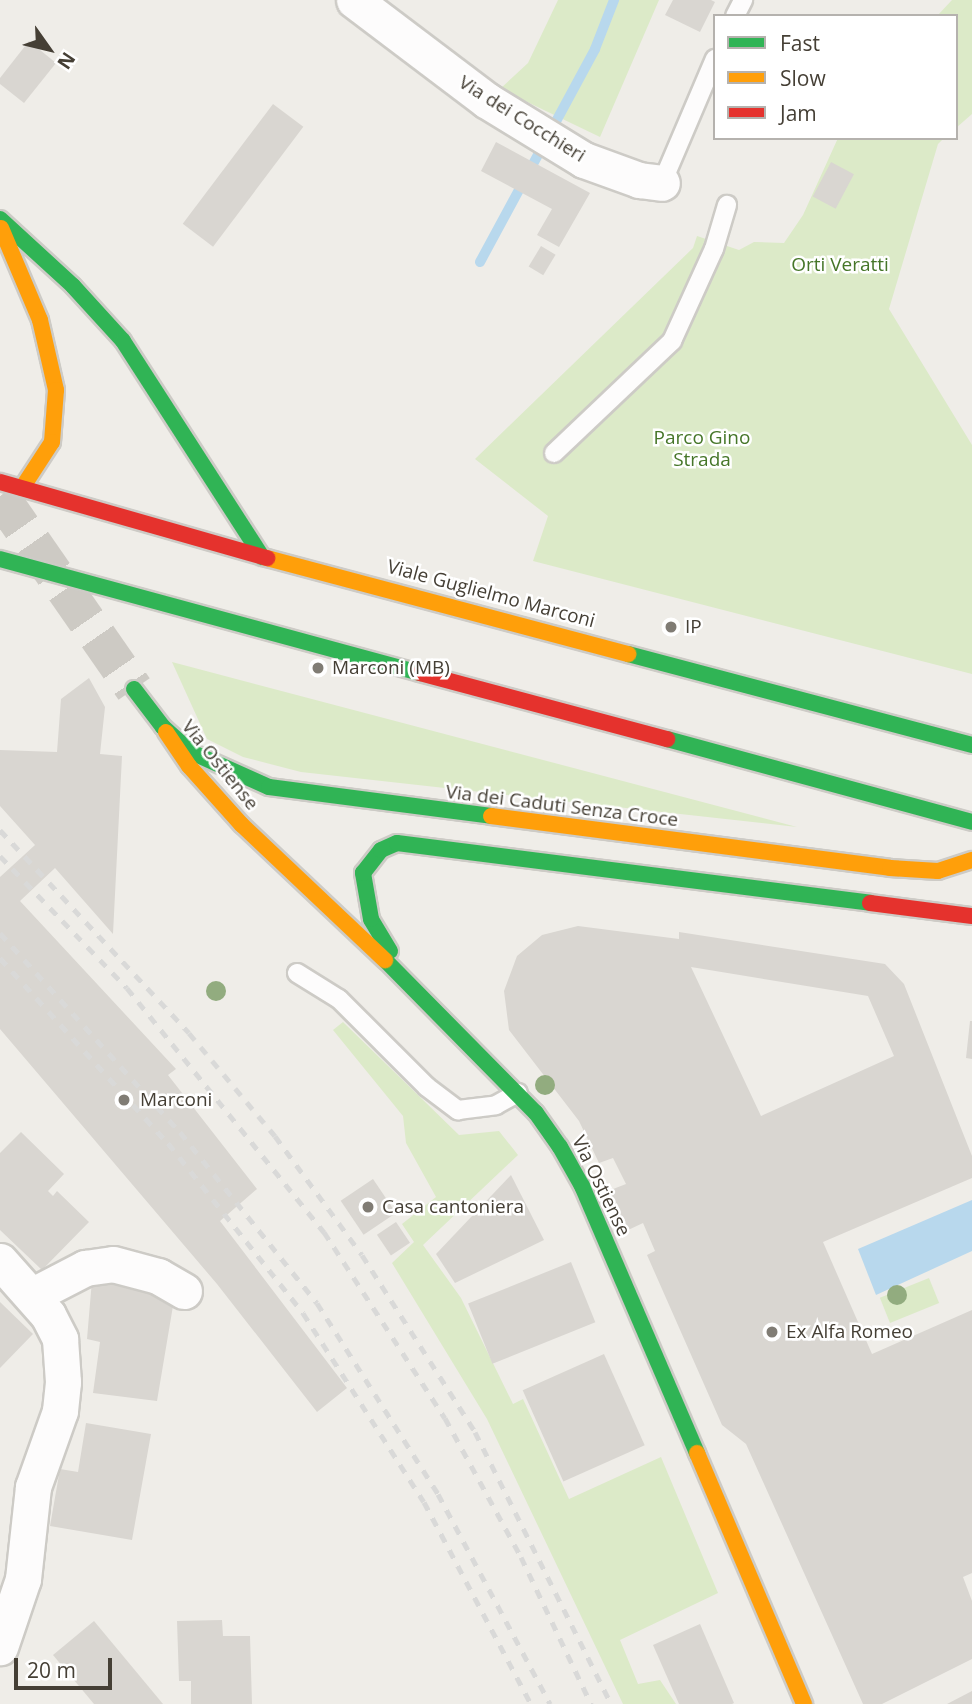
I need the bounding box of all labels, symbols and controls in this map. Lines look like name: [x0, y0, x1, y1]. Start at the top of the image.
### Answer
north arrow: [14, 14, 84, 84]
legend: [713, 14, 958, 140]
text: Fast: [780, 29, 820, 57]
text: N: [51, 47, 82, 74]
text: Slow: [780, 64, 826, 92]
street label: Via dei Cocchieri: [455, 71, 589, 167]
text: Jam: [780, 99, 817, 127]
park label: Orti Veratti: [791, 254, 889, 276]
park label: Parco Gino Strada: [654, 427, 750, 471]
street label: Viale Guglielmo Marconi: [385, 555, 597, 633]
place label: IP: [685, 616, 702, 638]
marker: IP: [663, 619, 679, 635]
place label: Marconi (MB): [332, 657, 450, 679]
marker: Marconi (MB): [310, 660, 326, 676]
street label: Via Ostiense: [177, 715, 263, 815]
street label: Via dei Caduti Senza Croce: [444, 780, 680, 832]
place label: Marconi: [140, 1089, 212, 1111]
marker: Marconi: [114, 1090, 134, 1110]
street label: Via Ostiense: [567, 1132, 635, 1240]
place label: Casa cantoniera: [382, 1196, 524, 1218]
marker: Casa cantoniera: [360, 1199, 376, 1215]
place label: Ex Alfa Romeo: [786, 1321, 913, 1343]
marker: Ex Alfa Romeo: [764, 1324, 780, 1340]
scale bar: [18, 1644, 116, 1688]
text: 20 m: [27, 1656, 76, 1684]

